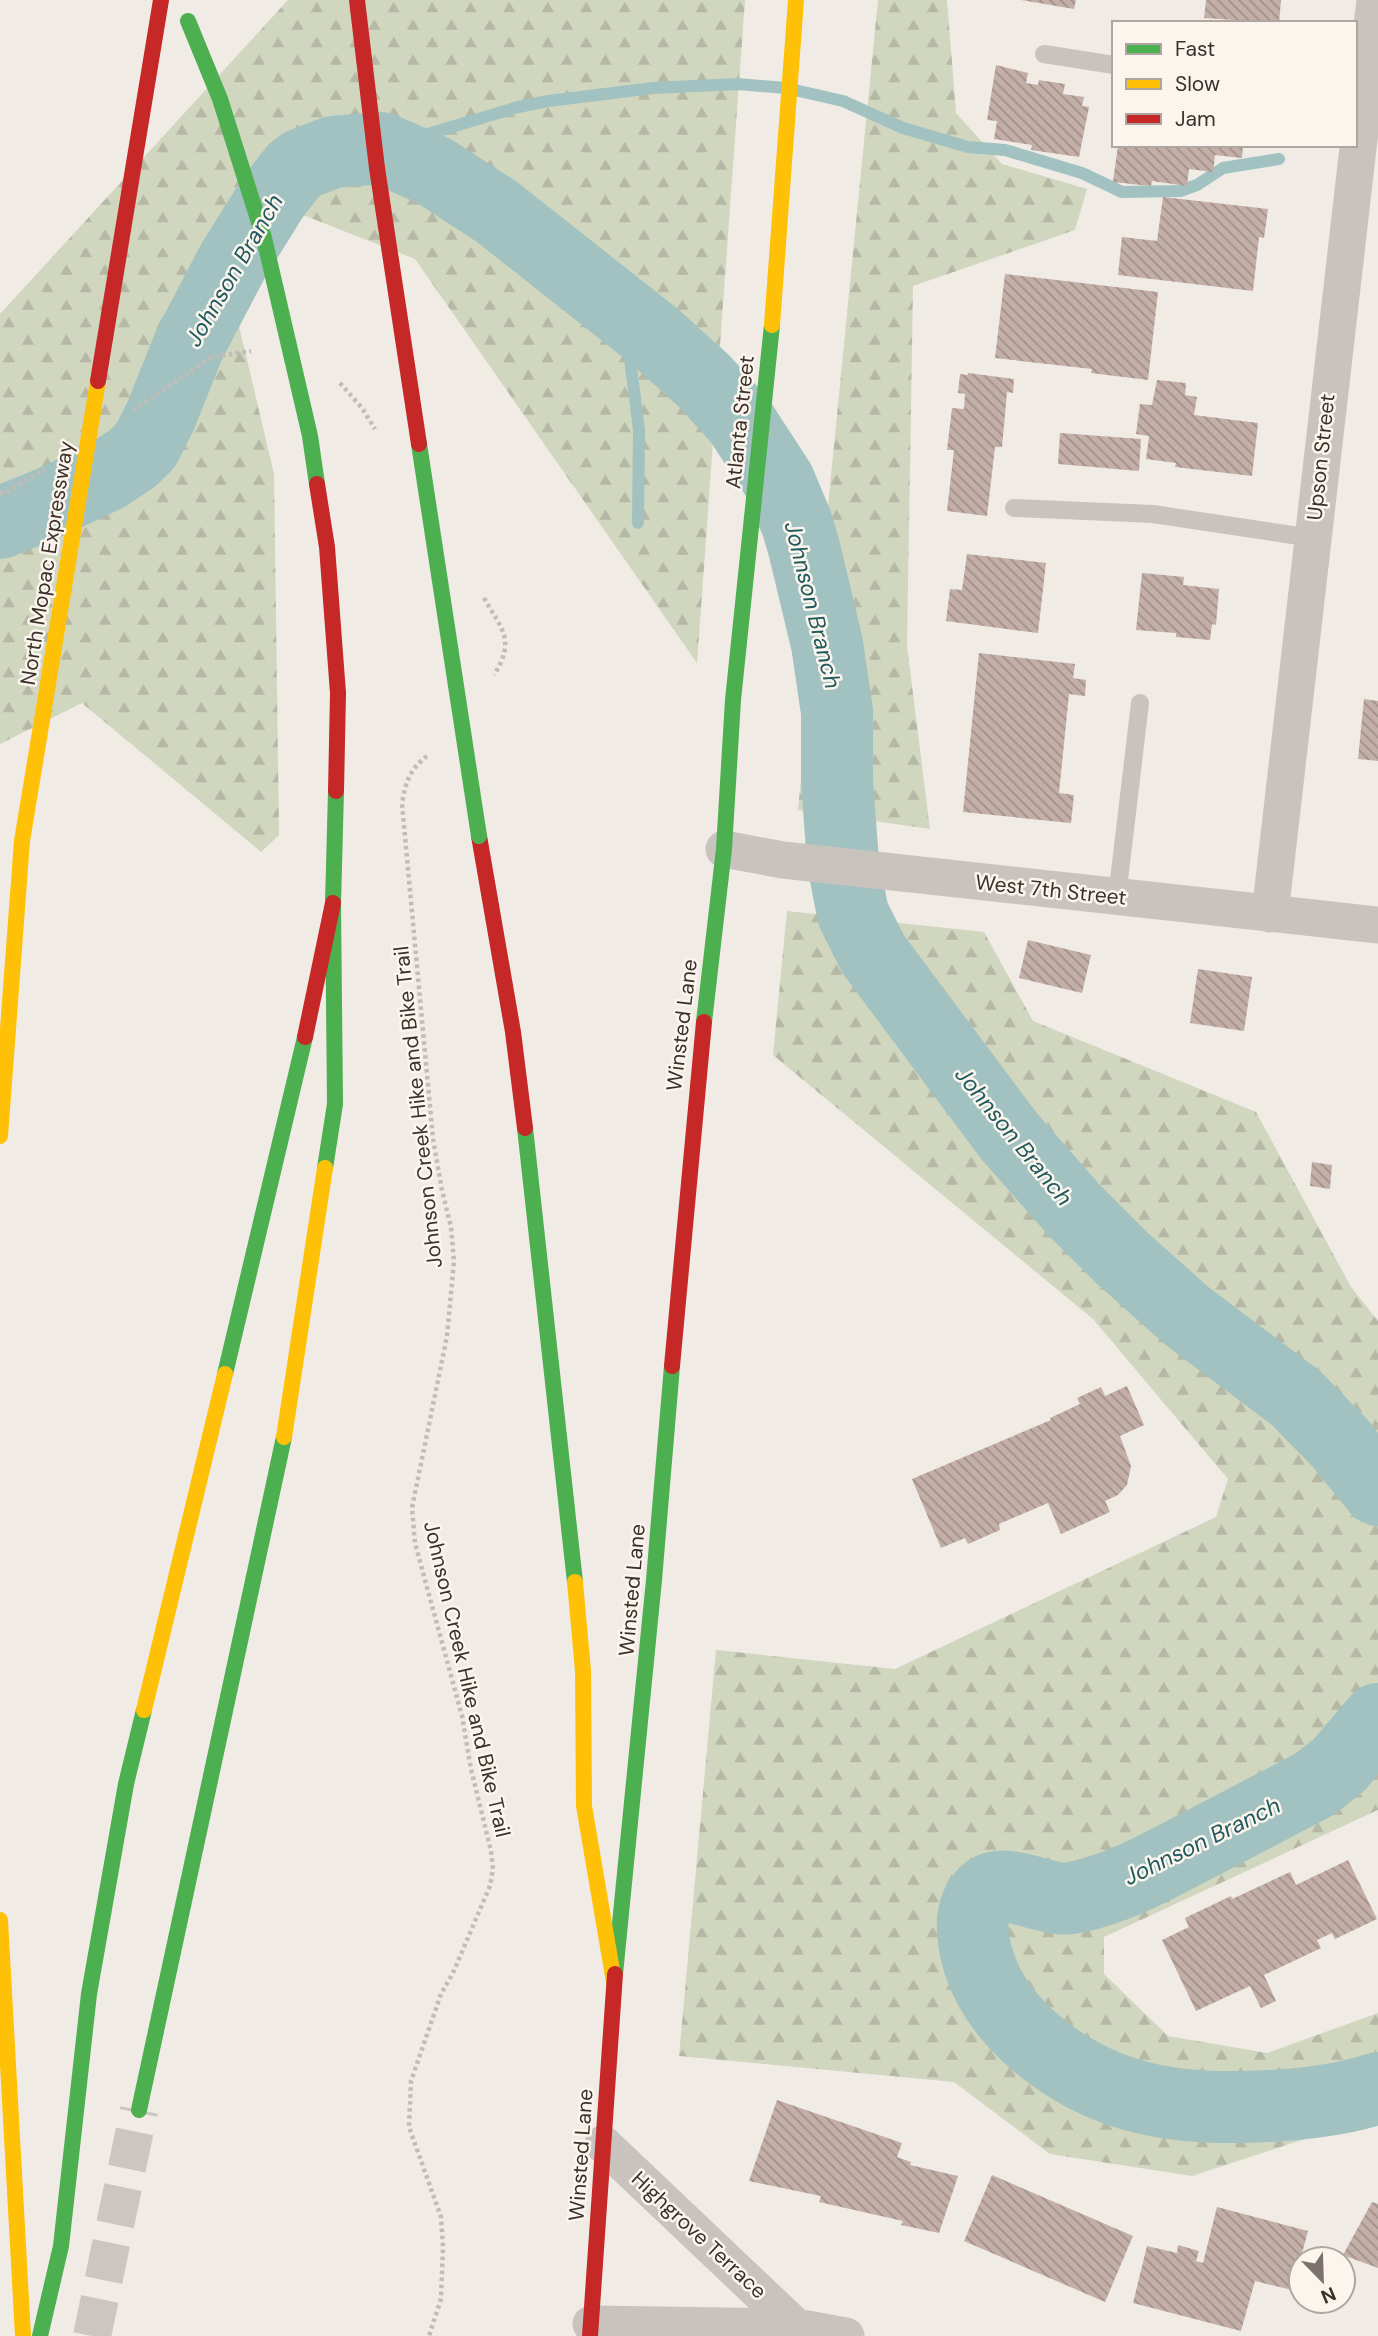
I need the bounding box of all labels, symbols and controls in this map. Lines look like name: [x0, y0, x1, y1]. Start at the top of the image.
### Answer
legend: [1112, 21, 1357, 147]
text: Fast: [1175, 35, 1215, 63]
text: Slow: [1175, 70, 1220, 98]
text: Jam: [1175, 105, 1216, 133]
water label: Johnson Branch: [178, 189, 290, 351]
street label: Atlanta Street: [719, 354, 761, 490]
street label: Upson Street: [1300, 392, 1342, 522]
street label: North Mopac Expressway: [14, 439, 80, 687]
water label: Johnson Branch: [778, 519, 848, 691]
street label: West 7th Street: [974, 868, 1128, 912]
street label: Johnson Creek Hike and Bike Trail: [387, 945, 449, 1269]
street label: Winsted Lane: [660, 957, 704, 1093]
water label: Johnson Branch: [949, 1060, 1079, 1212]
street label: Johnson Creek Hike and Bike Trail: [417, 1518, 517, 1840]
street label: Winsted Lane: [612, 1523, 652, 1657]
water label: Johnson Branch: [1119, 1790, 1285, 1892]
street label: Winsted Lane: [562, 2088, 600, 2222]
street label: Highgrove Terrace: [625, 2165, 773, 2305]
north arrow: [1287, 2245, 1357, 2315]
text: N: [1317, 2281, 1340, 2309]

